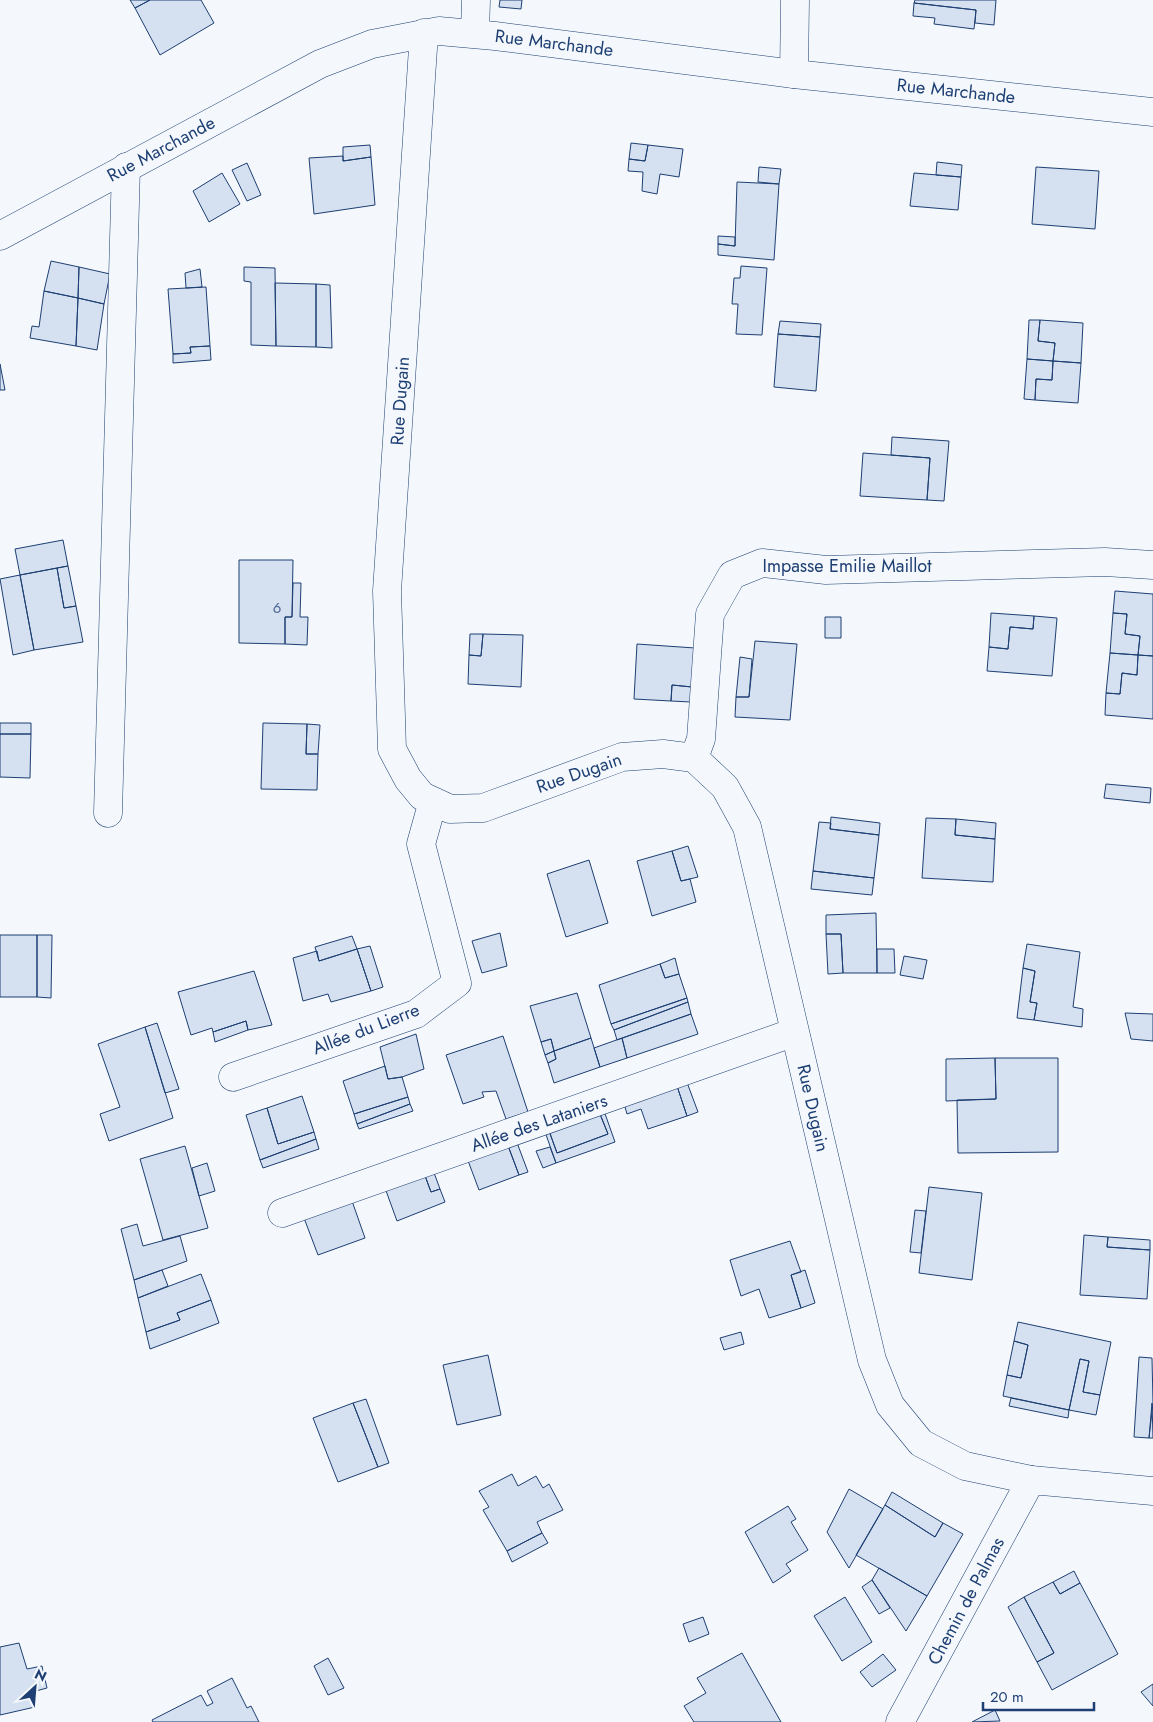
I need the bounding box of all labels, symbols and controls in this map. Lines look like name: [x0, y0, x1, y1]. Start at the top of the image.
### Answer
street label: Rue Marchande: [493, 23, 615, 63]
street label: Rue Marchande: [895, 72, 1017, 110]
street label: Rue Marchande: [102, 110, 220, 188]
street label: Rue Dugain: [384, 356, 416, 446]
street label: Impasse Emilie Maillot: [762, 553, 932, 579]
house number: 6: [273, 597, 281, 619]
street label: Rue Dugain: [533, 746, 625, 800]
street label: Allée du Lierre: [309, 997, 423, 1061]
street label: Rue Dugain: [790, 1062, 836, 1154]
street label: Allée des Lataniers: [467, 1087, 611, 1159]
street label: Chemin de Palmas: [921, 1532, 1011, 1670]
north arrow: [10, 1662, 60, 1712]
text: N: [31, 1664, 50, 1687]
scale bar: [983, 1680, 1094, 1712]
text: 20 m: [990, 1686, 1024, 1708]

